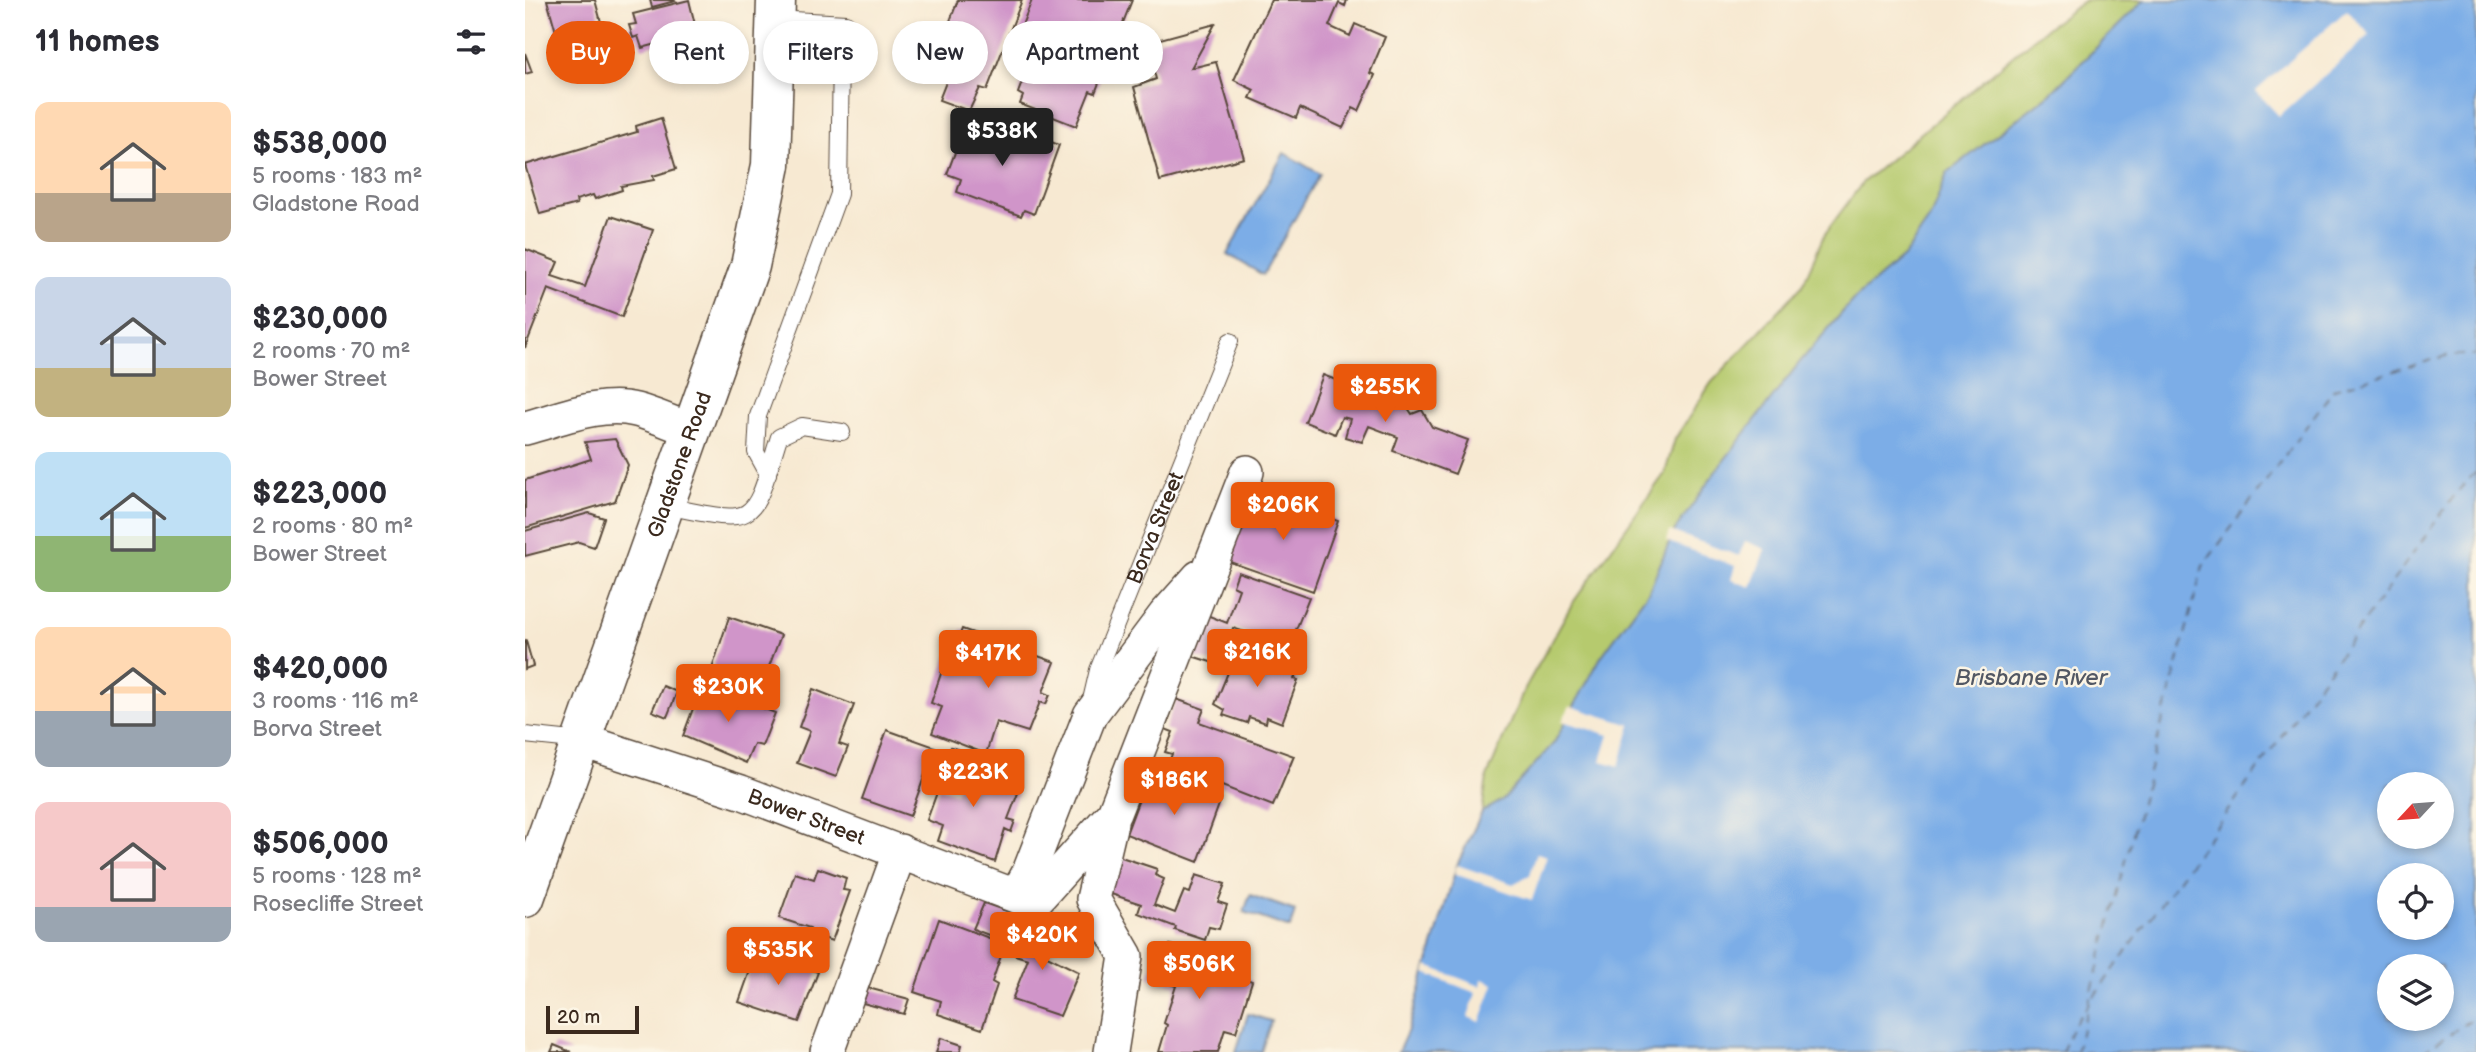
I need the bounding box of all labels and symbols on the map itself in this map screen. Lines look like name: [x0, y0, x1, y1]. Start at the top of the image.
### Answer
pin: $538K: [953, 108, 1051, 168]
pin: $255K: [1336, 364, 1434, 424]
street label: Gladstone Road: [642, 388, 717, 541]
street label: Borva Street: [1122, 468, 1189, 588]
pin: $206K: [1234, 482, 1332, 542]
pin: $417K: [939, 630, 1037, 690]
pin: $216K: [1208, 630, 1306, 689]
pin: $230K: [679, 664, 777, 724]
water label: Brisbane River: [1955, 664, 2109, 692]
pin: $223K: [924, 750, 1022, 809]
pin: $186K: [1125, 758, 1223, 817]
north arrow: [2377, 772, 2453, 849]
street label: Bower Street: [744, 784, 869, 851]
pin: $420K: [993, 912, 1091, 972]
pin: $535K: [729, 928, 827, 987]
pin: $506K: [1150, 942, 1248, 1001]
scale bar: [546, 1003, 639, 1035]

